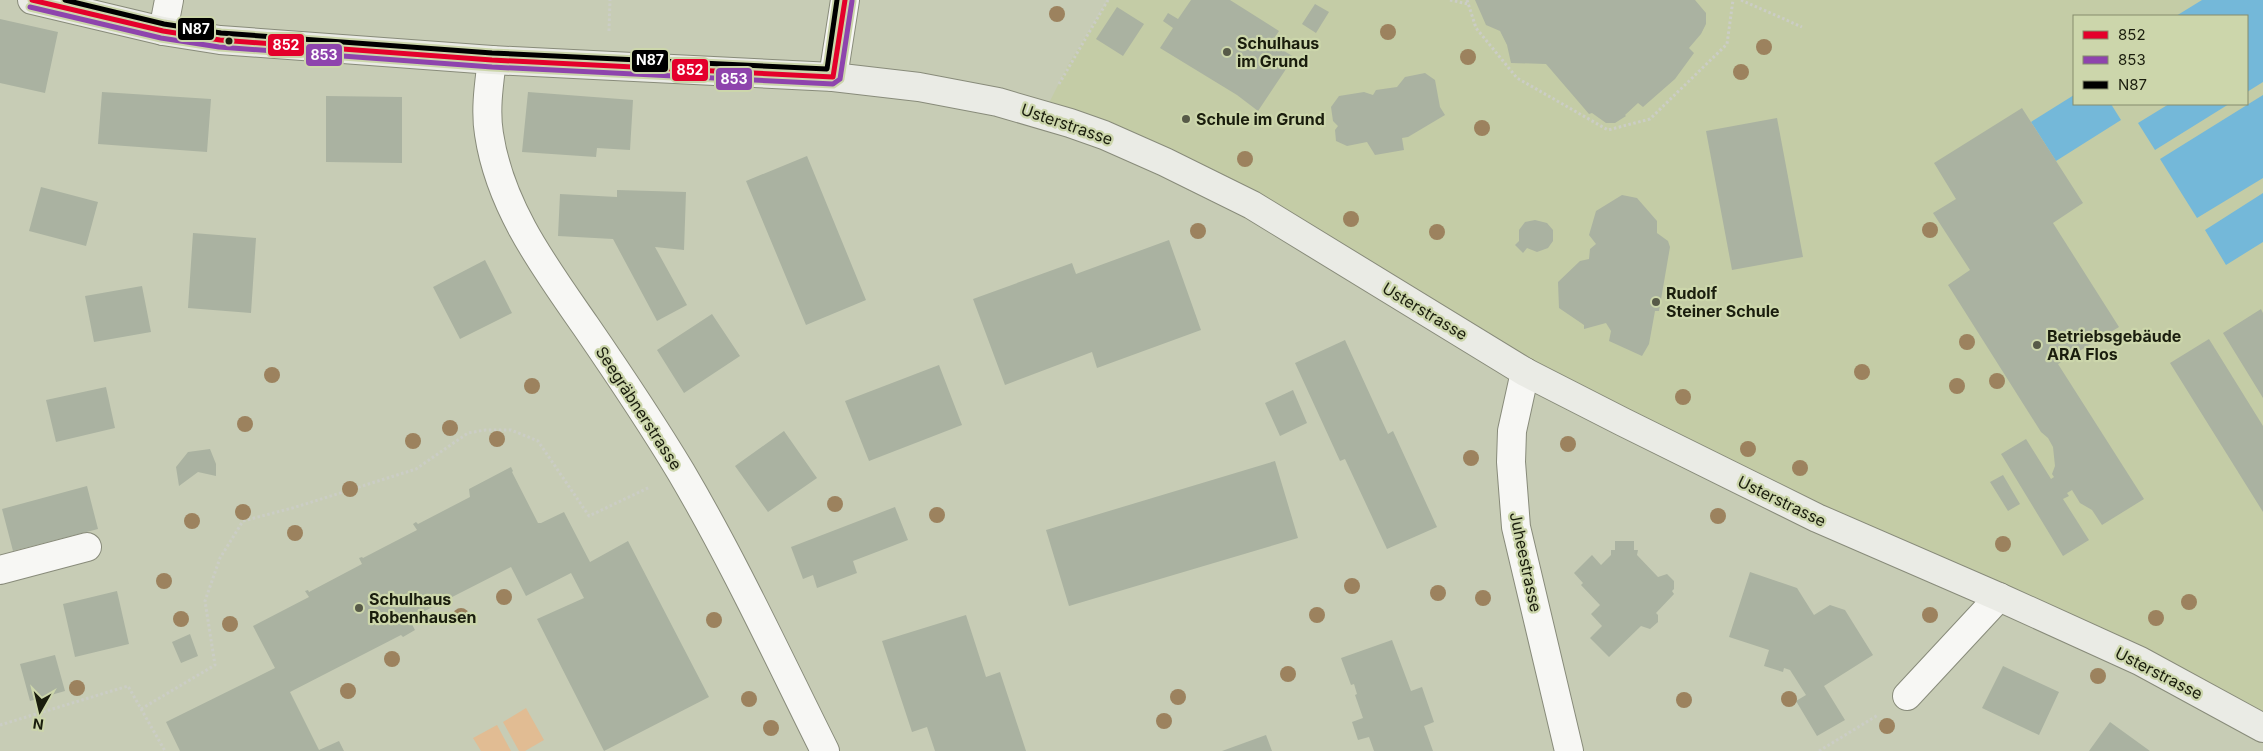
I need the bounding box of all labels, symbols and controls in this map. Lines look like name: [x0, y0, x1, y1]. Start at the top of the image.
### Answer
legend: [2073, 15, 2248, 105]
line badge: N87: [177, 17, 215, 41]
text: N87: [182, 20, 210, 37]
text: 852: [2118, 25, 2146, 44]
line badge: 852: [267, 33, 305, 57]
place label: Schulhaus im Grund: [1237, 33, 1319, 71]
unlabelled marker: [224, 36, 234, 46]
text: 852: [273, 36, 300, 53]
line badge: 853: [305, 43, 343, 67]
text: 853: [310, 46, 338, 63]
marker: Schulhaus im Grund: [1221, 46, 1233, 58]
line badge: N87: [631, 49, 669, 73]
text: 853: [2118, 50, 2146, 69]
text: N87: [636, 51, 664, 68]
line badge: 852: [671, 58, 709, 82]
text: 852: [677, 61, 704, 78]
line badge: 853: [715, 67, 753, 91]
text: 853: [720, 70, 748, 87]
text: N87: [2118, 75, 2147, 94]
street label: Usterstrasse: [1019, 99, 1115, 149]
place label: Schule im Grund: [1196, 109, 1325, 129]
marker: Schule im Grund: [1180, 113, 1192, 125]
street label: Usterstrasse: [1379, 278, 1471, 344]
place label: Rudolf Steiner Schule: [1666, 283, 1780, 321]
marker: Rudolf Steiner Schule: [1650, 296, 1662, 308]
place label: Betriebsgebäude ARA Flos: [2047, 326, 2181, 364]
marker: Betriebsgebäude ARA Flos: [2031, 339, 2043, 351]
street label: Seegräbnerstrasse: [592, 342, 686, 474]
street label: Usterstrasse: [1735, 471, 1829, 531]
street label: Juheestrasse: [1506, 510, 1546, 614]
place label: Schulhaus Robenhausen: [369, 589, 476, 627]
marker: Schulhaus Robenhausen: [353, 602, 365, 614]
street label: Usterstrasse: [2112, 642, 2206, 704]
north arrow: [15, 686, 65, 736]
text: N: [32, 715, 45, 734]

